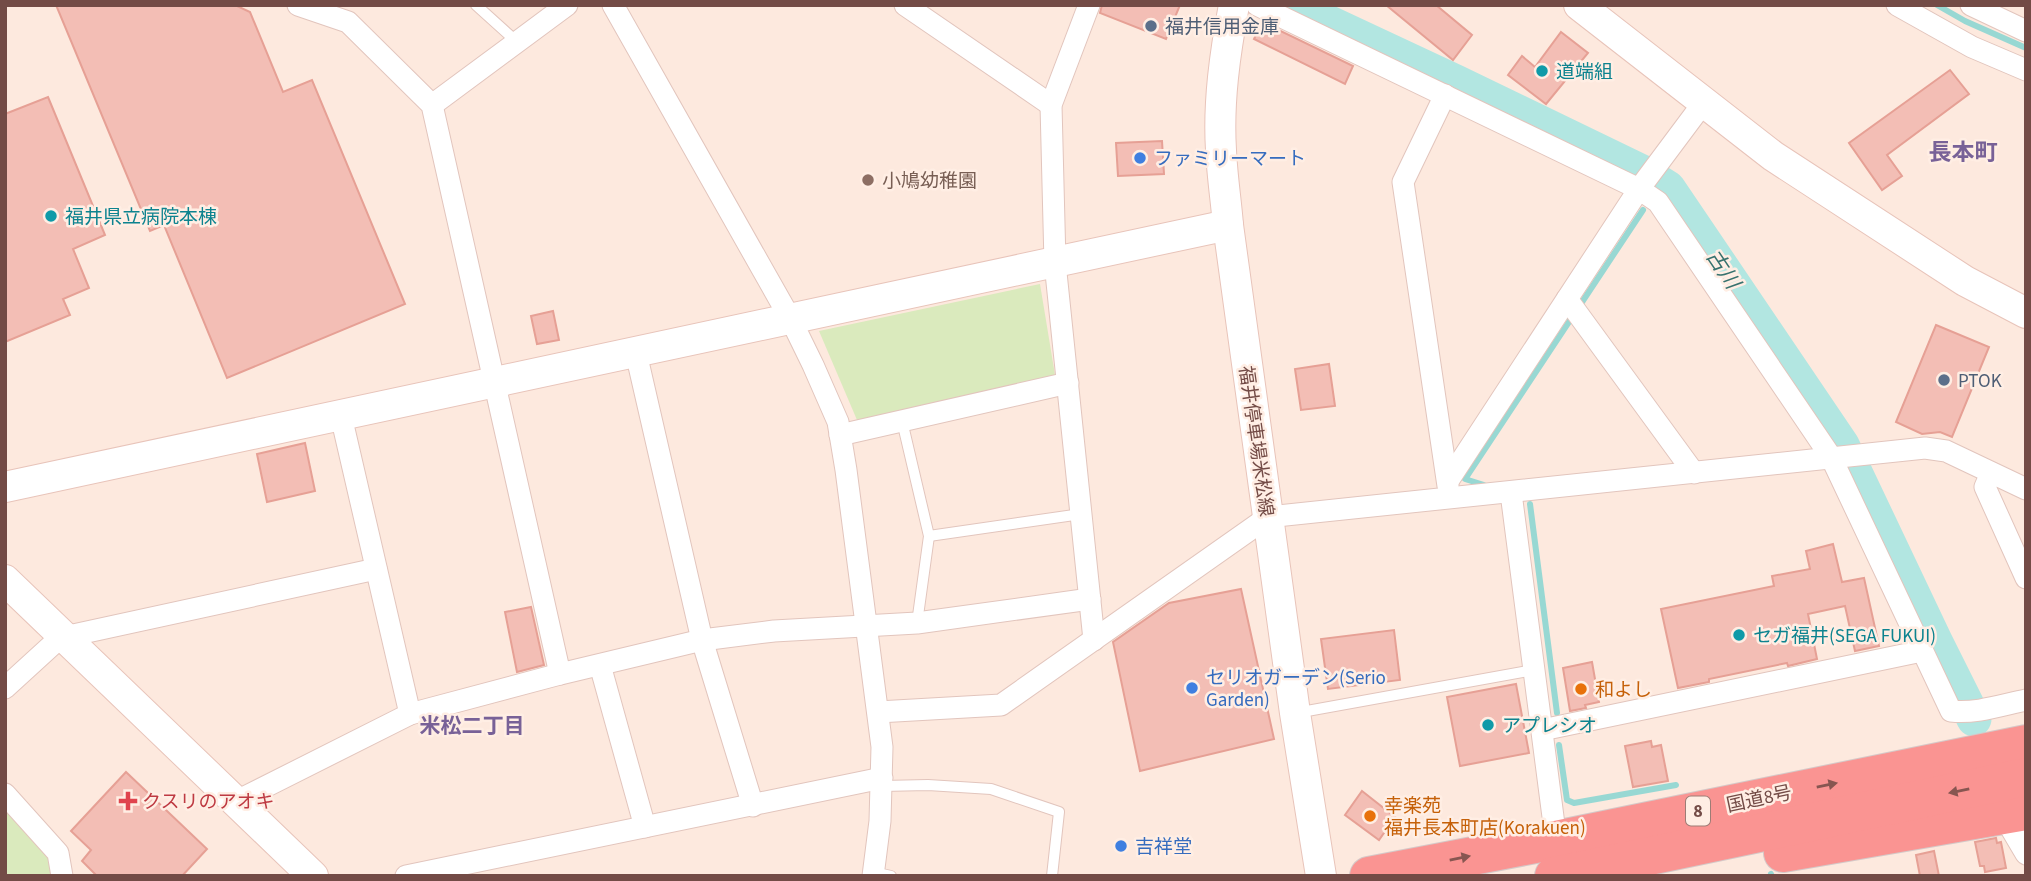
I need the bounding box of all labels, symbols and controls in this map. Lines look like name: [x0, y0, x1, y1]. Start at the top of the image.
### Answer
place label: 福井信用金庫: [1165, 14, 1279, 41]
marker: 福井信用金庫: [1143, 18, 1159, 34]
place label: 道端組: [1556, 59, 1613, 86]
marker: 道端組: [1534, 63, 1550, 79]
district label: 長本町: [1929, 136, 1998, 169]
place label: ファミリーマート: [1154, 146, 1306, 173]
marker: ファミリーマート: [1132, 150, 1148, 166]
place label: 小鳩幼稚園: [882, 168, 977, 195]
marker: 小鳩幼稚園: [860, 172, 876, 188]
place label: 福井県立病院本棟: [65, 204, 217, 231]
marker: 福井県立病院本棟: [43, 208, 59, 224]
water label: 古川: [1699, 243, 1748, 296]
street label: 福井停車場米松線: [1232, 364, 1279, 518]
place label: PTOK: [1958, 368, 2002, 395]
marker: PTOK: [1936, 372, 1952, 388]
place label: セガ福井(SEGA FUKUI): [1753, 623, 1936, 650]
marker: セガ福井(SEGA FUKUI): [1731, 627, 1747, 643]
place label: セリオガーデン(Serio Garden): [1206, 665, 1386, 714]
place label: 和よし: [1595, 677, 1652, 704]
marker: セリオガーデン(Serio Garden): [1184, 680, 1200, 696]
marker: 和よし: [1573, 681, 1589, 697]
district label: 米松二丁目: [420, 711, 525, 741]
place label: アプレシオ: [1502, 713, 1597, 740]
marker: アプレシオ: [1480, 717, 1496, 733]
street label: 国道8号: [1724, 779, 1795, 820]
one-way arrow: [1816, 779, 1838, 790]
one-way arrow: [1948, 785, 1970, 796]
place label: クスリのアオキ: [142, 789, 274, 816]
marker: クスリのアオキ: [120, 793, 136, 809]
place label: 幸楽苑 福井長本町店(Korakuen): [1384, 793, 1586, 842]
road number: 8: [1686, 796, 1710, 826]
marker: 幸楽苑 福井長本町店(Korakuen): [1362, 808, 1378, 824]
place label: 吉祥堂: [1135, 834, 1192, 861]
marker: 吉祥堂: [1113, 838, 1129, 854]
one-way arrow: [1449, 853, 1471, 864]

